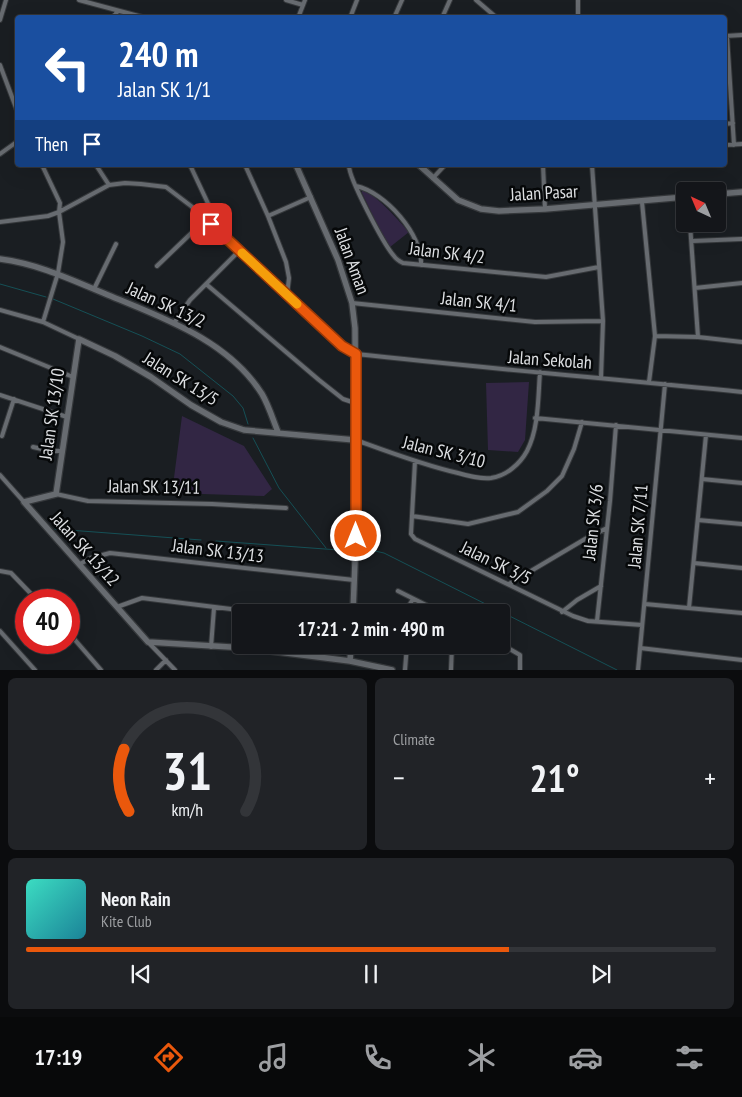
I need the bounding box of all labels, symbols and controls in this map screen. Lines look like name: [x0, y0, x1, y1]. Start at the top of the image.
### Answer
text: 240 m: [118, 31, 199, 77]
icon: left: [35, 35, 100, 100]
text: Jalan SK 1/1: [118, 75, 211, 103]
icon: arrive: [78, 130, 106, 158]
text: Then: [35, 132, 68, 156]
street label: Jalan Pasar: [509, 179, 578, 206]
north arrow: [676, 182, 726, 232]
map controls: [676, 182, 726, 232]
pin: [190, 203, 232, 245]
icon: arrive: [197, 210, 225, 238]
street label: Jalan Aman: [329, 223, 375, 297]
street label: Jalan SK 4/2: [407, 236, 486, 269]
street label: Jalan SK 13/2: [122, 276, 209, 333]
street label: Jalan SK 4/1: [439, 286, 518, 317]
street label: Jalan Sekolah: [506, 345, 593, 374]
street label: Jalan SK 13/5: [139, 346, 223, 411]
street label: Jalan SK 13/10: [34, 367, 69, 462]
street label: Jalan SK 3/10: [400, 430, 488, 473]
street label: Jalan SK 13/11: [107, 474, 200, 499]
street label: Jalan SK 3/6: [577, 483, 608, 562]
street label: Jalan SK 7/11: [622, 483, 653, 570]
street label: Jalan SK 13/12: [45, 506, 125, 591]
position arrow: [329, 509, 381, 561]
street label: Jalan SK 13/13: [170, 533, 265, 568]
street label: Jalan SK 3/5: [456, 535, 535, 590]
speed limit sign: 40: [15, 589, 80, 654]
text: 17:21 · 2 min · 490 m: [298, 617, 444, 641]
text: Climate: [393, 729, 435, 749]
text: 31: [163, 737, 212, 804]
text: 21°: [529, 753, 580, 802]
text: −: [393, 759, 405, 796]
text: +: [704, 759, 716, 796]
text: km/h: [172, 798, 203, 821]
text: Neon Rain: [101, 887, 170, 911]
text: Kite Club: [101, 911, 152, 931]
icon: previous: [127, 960, 155, 988]
icon: pause: [357, 960, 385, 988]
icon: next: [587, 960, 615, 988]
icon: directions: [151, 1040, 186, 1075]
icon: music: [256, 1040, 291, 1075]
icon: phone: [360, 1040, 395, 1075]
icon: climate: [464, 1040, 499, 1075]
icon: car: [568, 1040, 603, 1075]
icon: filters: [672, 1040, 707, 1075]
text: 17:19: [35, 1043, 82, 1071]

